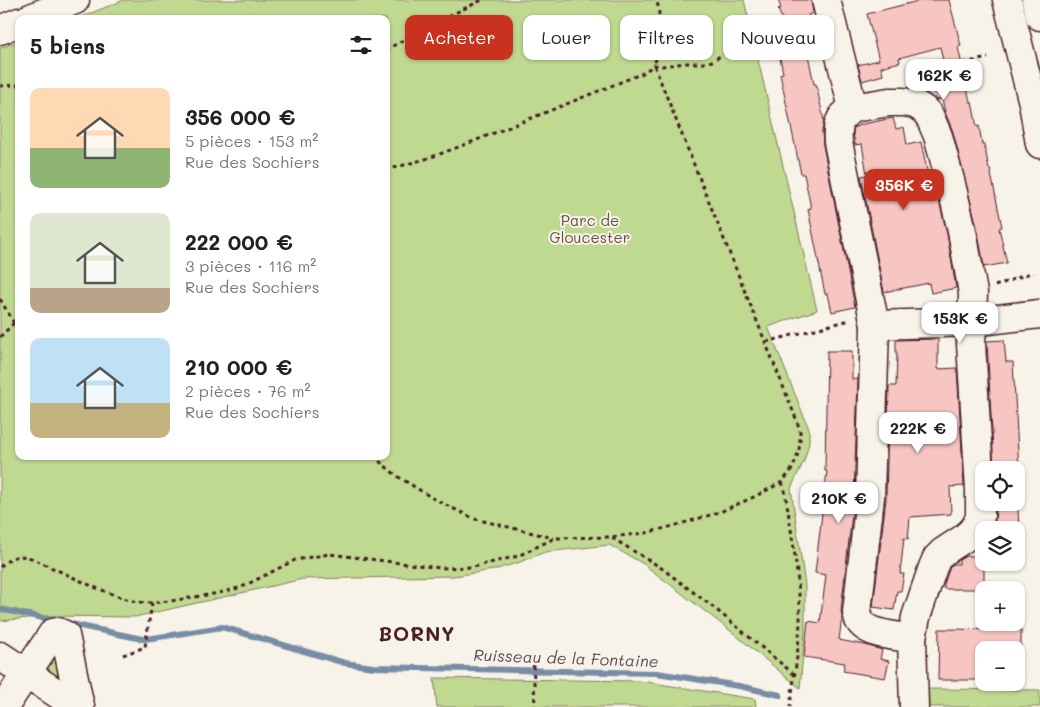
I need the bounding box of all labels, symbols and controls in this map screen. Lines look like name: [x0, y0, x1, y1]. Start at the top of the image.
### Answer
chip: Acheter: [405, 15, 513, 60]
chip: Louer: [523, 15, 610, 60]
chip: Filtres: [620, 15, 713, 60]
chip: Nouveau: [723, 15, 834, 60]
icon: filters: [347, 31, 375, 59]
text: 5 biens: [30, 32, 105, 59]
pin: 162K €: [903, 58, 985, 101]
text: 162K €: [917, 64, 971, 85]
text: 356 000 €: [185, 103, 295, 130]
icon: home: [70, 108, 130, 168]
text: 5 pièces · 153 m²: [185, 130, 318, 151]
text: Rue des Sochiers: [185, 151, 320, 172]
pin: 356K €: [863, 168, 945, 211]
text: 356K €: [875, 174, 933, 195]
park label: Parc de Gloucester: [550, 210, 630, 247]
text: 222 000 €: [185, 228, 293, 255]
icon: home: [70, 233, 130, 293]
text: 3 pièces · 116 m²: [185, 255, 316, 276]
text: Rue des Sochiers: [185, 276, 320, 297]
pin: 153K €: [919, 302, 1001, 344]
text: 153K €: [932, 307, 988, 328]
text: 210 000 €: [185, 353, 292, 380]
icon: home: [70, 358, 130, 418]
text: 2 pièces · 76 m²: [185, 380, 311, 401]
text: Rue des Sochiers: [185, 401, 320, 422]
pin: 222K €: [877, 412, 959, 454]
text: 222K €: [890, 417, 946, 438]
map controls: [975, 461, 1025, 691]
button: locate: [975, 461, 1025, 511]
pin: 210K €: [798, 482, 880, 524]
text: 210K €: [811, 487, 867, 508]
button: layers: [975, 521, 1025, 571]
button: +: [975, 581, 1025, 631]
district label: BORNY: [379, 620, 455, 646]
button: −: [975, 641, 1025, 691]
water label: Ruisseau de la Fontaine: [473, 644, 659, 671]

